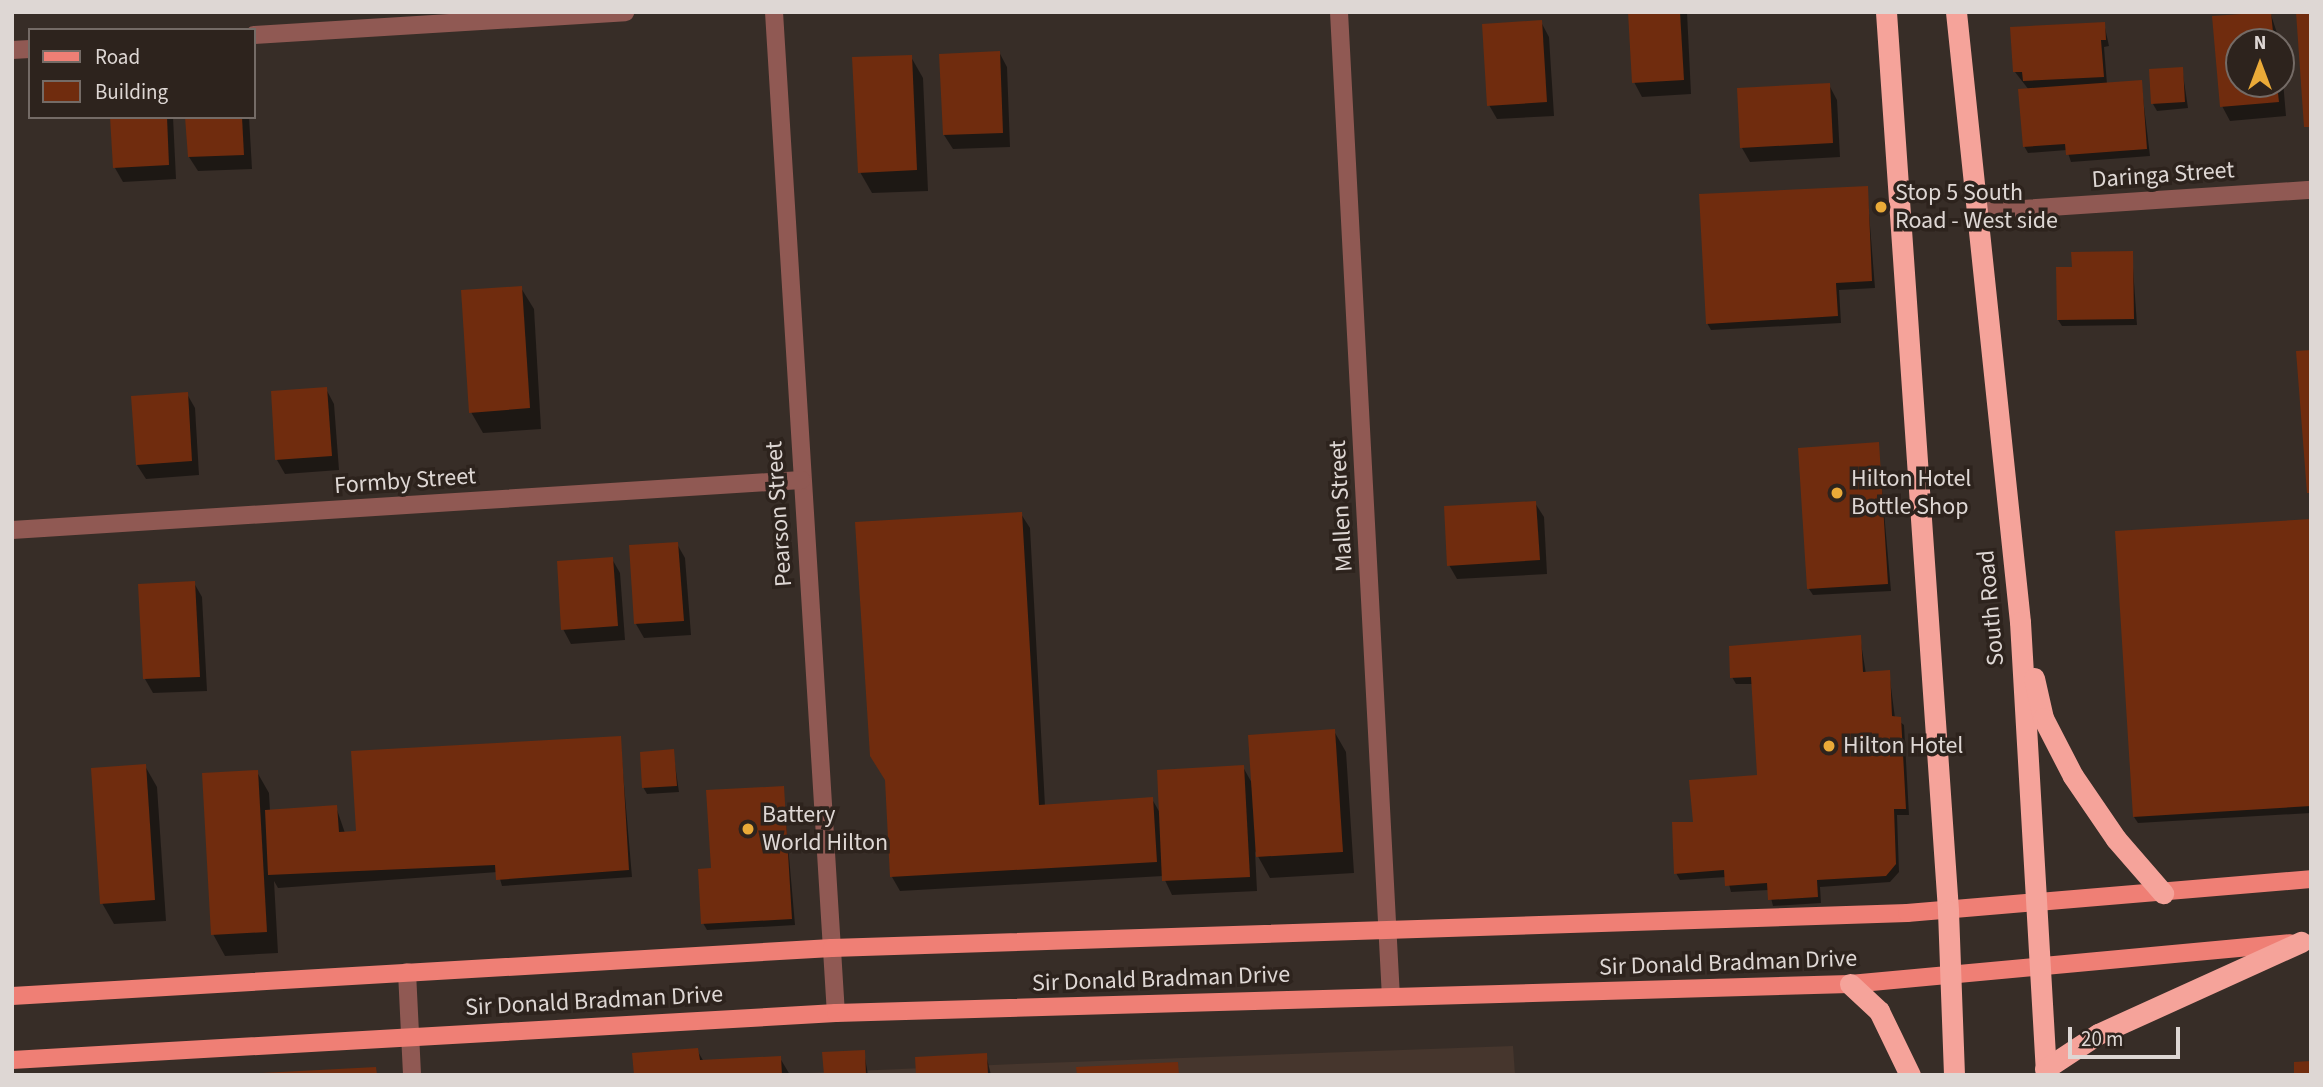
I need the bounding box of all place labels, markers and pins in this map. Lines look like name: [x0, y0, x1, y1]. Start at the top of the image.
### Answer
place label: Stop 5 South Road - West side: [1895, 179, 2058, 235]
marker: Stop 5 South Road - West side: [1873, 199, 1889, 215]
place label: Hilton Hotel Bottle Shop: [1851, 465, 1971, 521]
marker: Hilton Hotel Bottle Shop: [1829, 485, 1845, 501]
place label: Hilton Hotel: [1843, 732, 1963, 760]
marker: Hilton Hotel: [1821, 738, 1837, 754]
place label: Battery World Hilton: [762, 801, 888, 857]
marker: Battery World Hilton: [740, 821, 756, 837]

